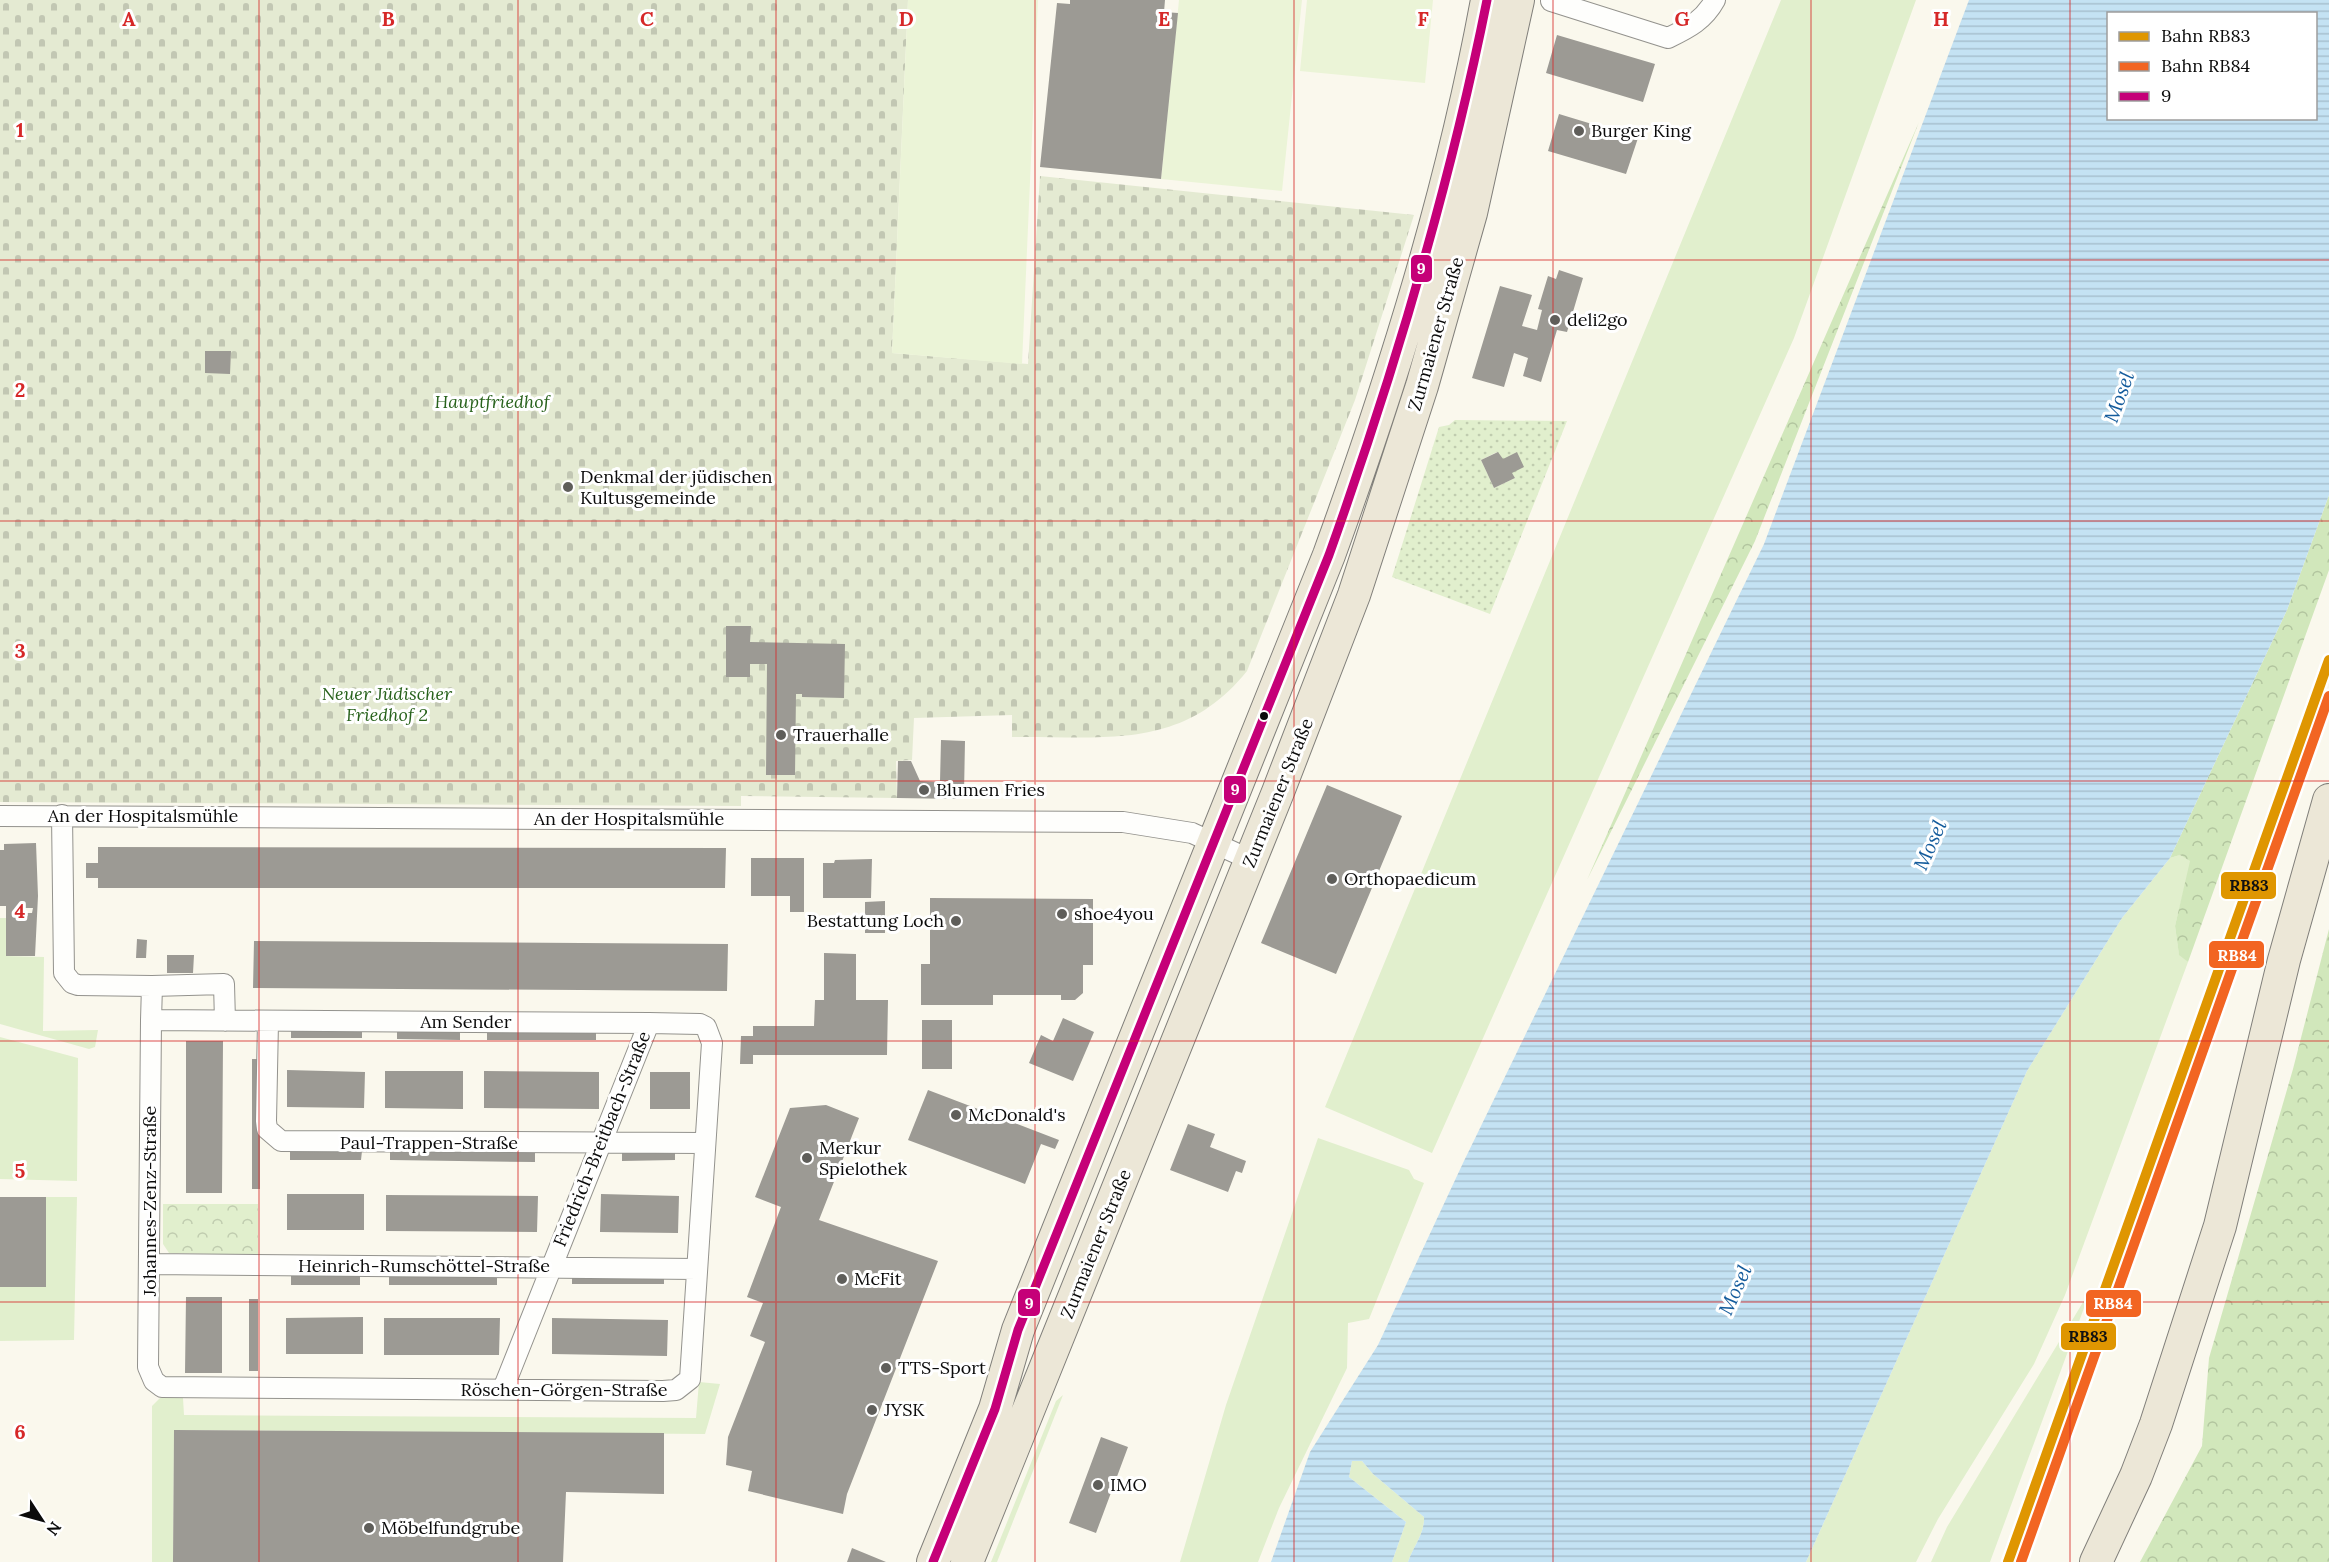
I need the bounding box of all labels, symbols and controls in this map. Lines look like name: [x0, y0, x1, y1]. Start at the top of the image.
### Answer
text: A: [122, 6, 136, 31]
text: B: [381, 6, 395, 31]
text: C: [640, 6, 654, 31]
text: D: [898, 6, 914, 31]
text: E: [1158, 6, 1170, 31]
text: F: [1417, 6, 1429, 31]
text: G: [1674, 6, 1690, 31]
text: H: [1933, 6, 1949, 31]
legend: [2107, 12, 2317, 120]
text: Bahn RB83: [2161, 24, 2251, 47]
text: Bahn RB84: [2161, 54, 2251, 77]
text: 9: [2161, 84, 2171, 107]
text: 1: [16, 117, 24, 142]
place label: Burger King: [1591, 119, 1692, 142]
marker: Burger King: [1572, 124, 1586, 138]
street label: Zurmaiener Straße: [1403, 254, 1469, 413]
line badge: 9: [1410, 254, 1433, 283]
text: 9: [1416, 258, 1426, 278]
place label: deli2go: [1567, 308, 1628, 331]
marker: deli2go: [1548, 313, 1562, 327]
water label: Mosel: [2098, 368, 2139, 426]
text: 2: [15, 377, 25, 402]
park label: Hauptfriedhof: [435, 390, 552, 413]
place label: Denkmal der jüdischen Kultusgemeinde: [580, 465, 773, 509]
marker: Denkmal der jüdischen Kultusgemeinde: [561, 480, 575, 494]
text: 3: [14, 638, 26, 663]
park label: Neuer Jüdischer Friedhof 2: [322, 682, 453, 726]
unlabelled marker: [1258, 710, 1270, 722]
street label: Zurmaiener Straße: [1237, 715, 1318, 871]
place label: Trauerhalle: [793, 723, 889, 746]
marker: Trauerhalle: [774, 728, 788, 742]
line badge: 9: [1223, 775, 1247, 804]
place label: Blumen Fries: [936, 778, 1045, 801]
text: 9: [1230, 779, 1240, 799]
marker: Blumen Fries: [917, 783, 931, 797]
street label: An der Hospitalsmühle: [47, 804, 238, 827]
street label: An der Hospitalsmühle: [533, 807, 724, 830]
water label: Mosel: [1907, 816, 1952, 874]
place label: Orthopaedicum: [1344, 867, 1476, 890]
line badge: RB83: [2220, 871, 2277, 900]
marker: Orthopaedicum: [1325, 872, 1339, 886]
text: RB83: [2229, 875, 2269, 895]
text: 4: [15, 898, 26, 923]
place label: shoe4you: [1074, 902, 1154, 925]
marker: shoe4you: [1055, 907, 1069, 921]
place label: Bestattung Loch: [807, 909, 944, 932]
marker: Bestattung Loch: [949, 914, 963, 928]
line badge: RB84: [2208, 940, 2265, 969]
text: RB84: [2217, 945, 2257, 965]
street label: Am Sender: [419, 1010, 512, 1033]
street label: Friedrich-Breitbach-Straße: [548, 1028, 655, 1250]
place label: McDonald's: [968, 1103, 1066, 1126]
street label: Johannes-Zenz-Straße: [138, 1105, 161, 1297]
marker: McDonald's: [949, 1108, 963, 1122]
street label: Paul-Trappen-Straße: [340, 1131, 518, 1154]
place label: Merkur Spielothek: [819, 1136, 908, 1180]
marker: Merkur Spielothek: [800, 1151, 814, 1165]
text: 5: [15, 1158, 26, 1183]
street label: Zurmaiener Straße: [1055, 1166, 1136, 1322]
street label: Heinrich-Rumschöttel-Straße: [298, 1254, 550, 1277]
water label: Mosel: [1712, 1261, 1757, 1319]
place label: McFit: [854, 1267, 902, 1290]
marker: McFit: [835, 1272, 849, 1286]
line badge: 9: [1017, 1288, 1041, 1317]
line badge: RB84: [2085, 1289, 2142, 1318]
text: 9: [1024, 1293, 1034, 1313]
text: RB84: [2093, 1293, 2133, 1313]
line badge: RB83: [2060, 1322, 2117, 1351]
text: RB83: [2068, 1326, 2108, 1346]
place label: TTS-Sport: [898, 1356, 986, 1379]
marker: TTS-Sport: [879, 1361, 893, 1375]
street label: Röschen-Görgen-Straße: [461, 1378, 668, 1401]
place label: JYSK: [883, 1398, 925, 1421]
marker: JYSK: [865, 1403, 879, 1417]
text: 6: [14, 1419, 26, 1444]
place label: IMO: [1110, 1473, 1147, 1496]
marker: IMO: [1091, 1478, 1105, 1492]
north arrow: [12, 1490, 72, 1550]
place label: Möbelfundgrube: [381, 1516, 521, 1539]
text: N: [42, 1518, 66, 1540]
marker: Möbelfundgrube: [362, 1521, 376, 1535]

